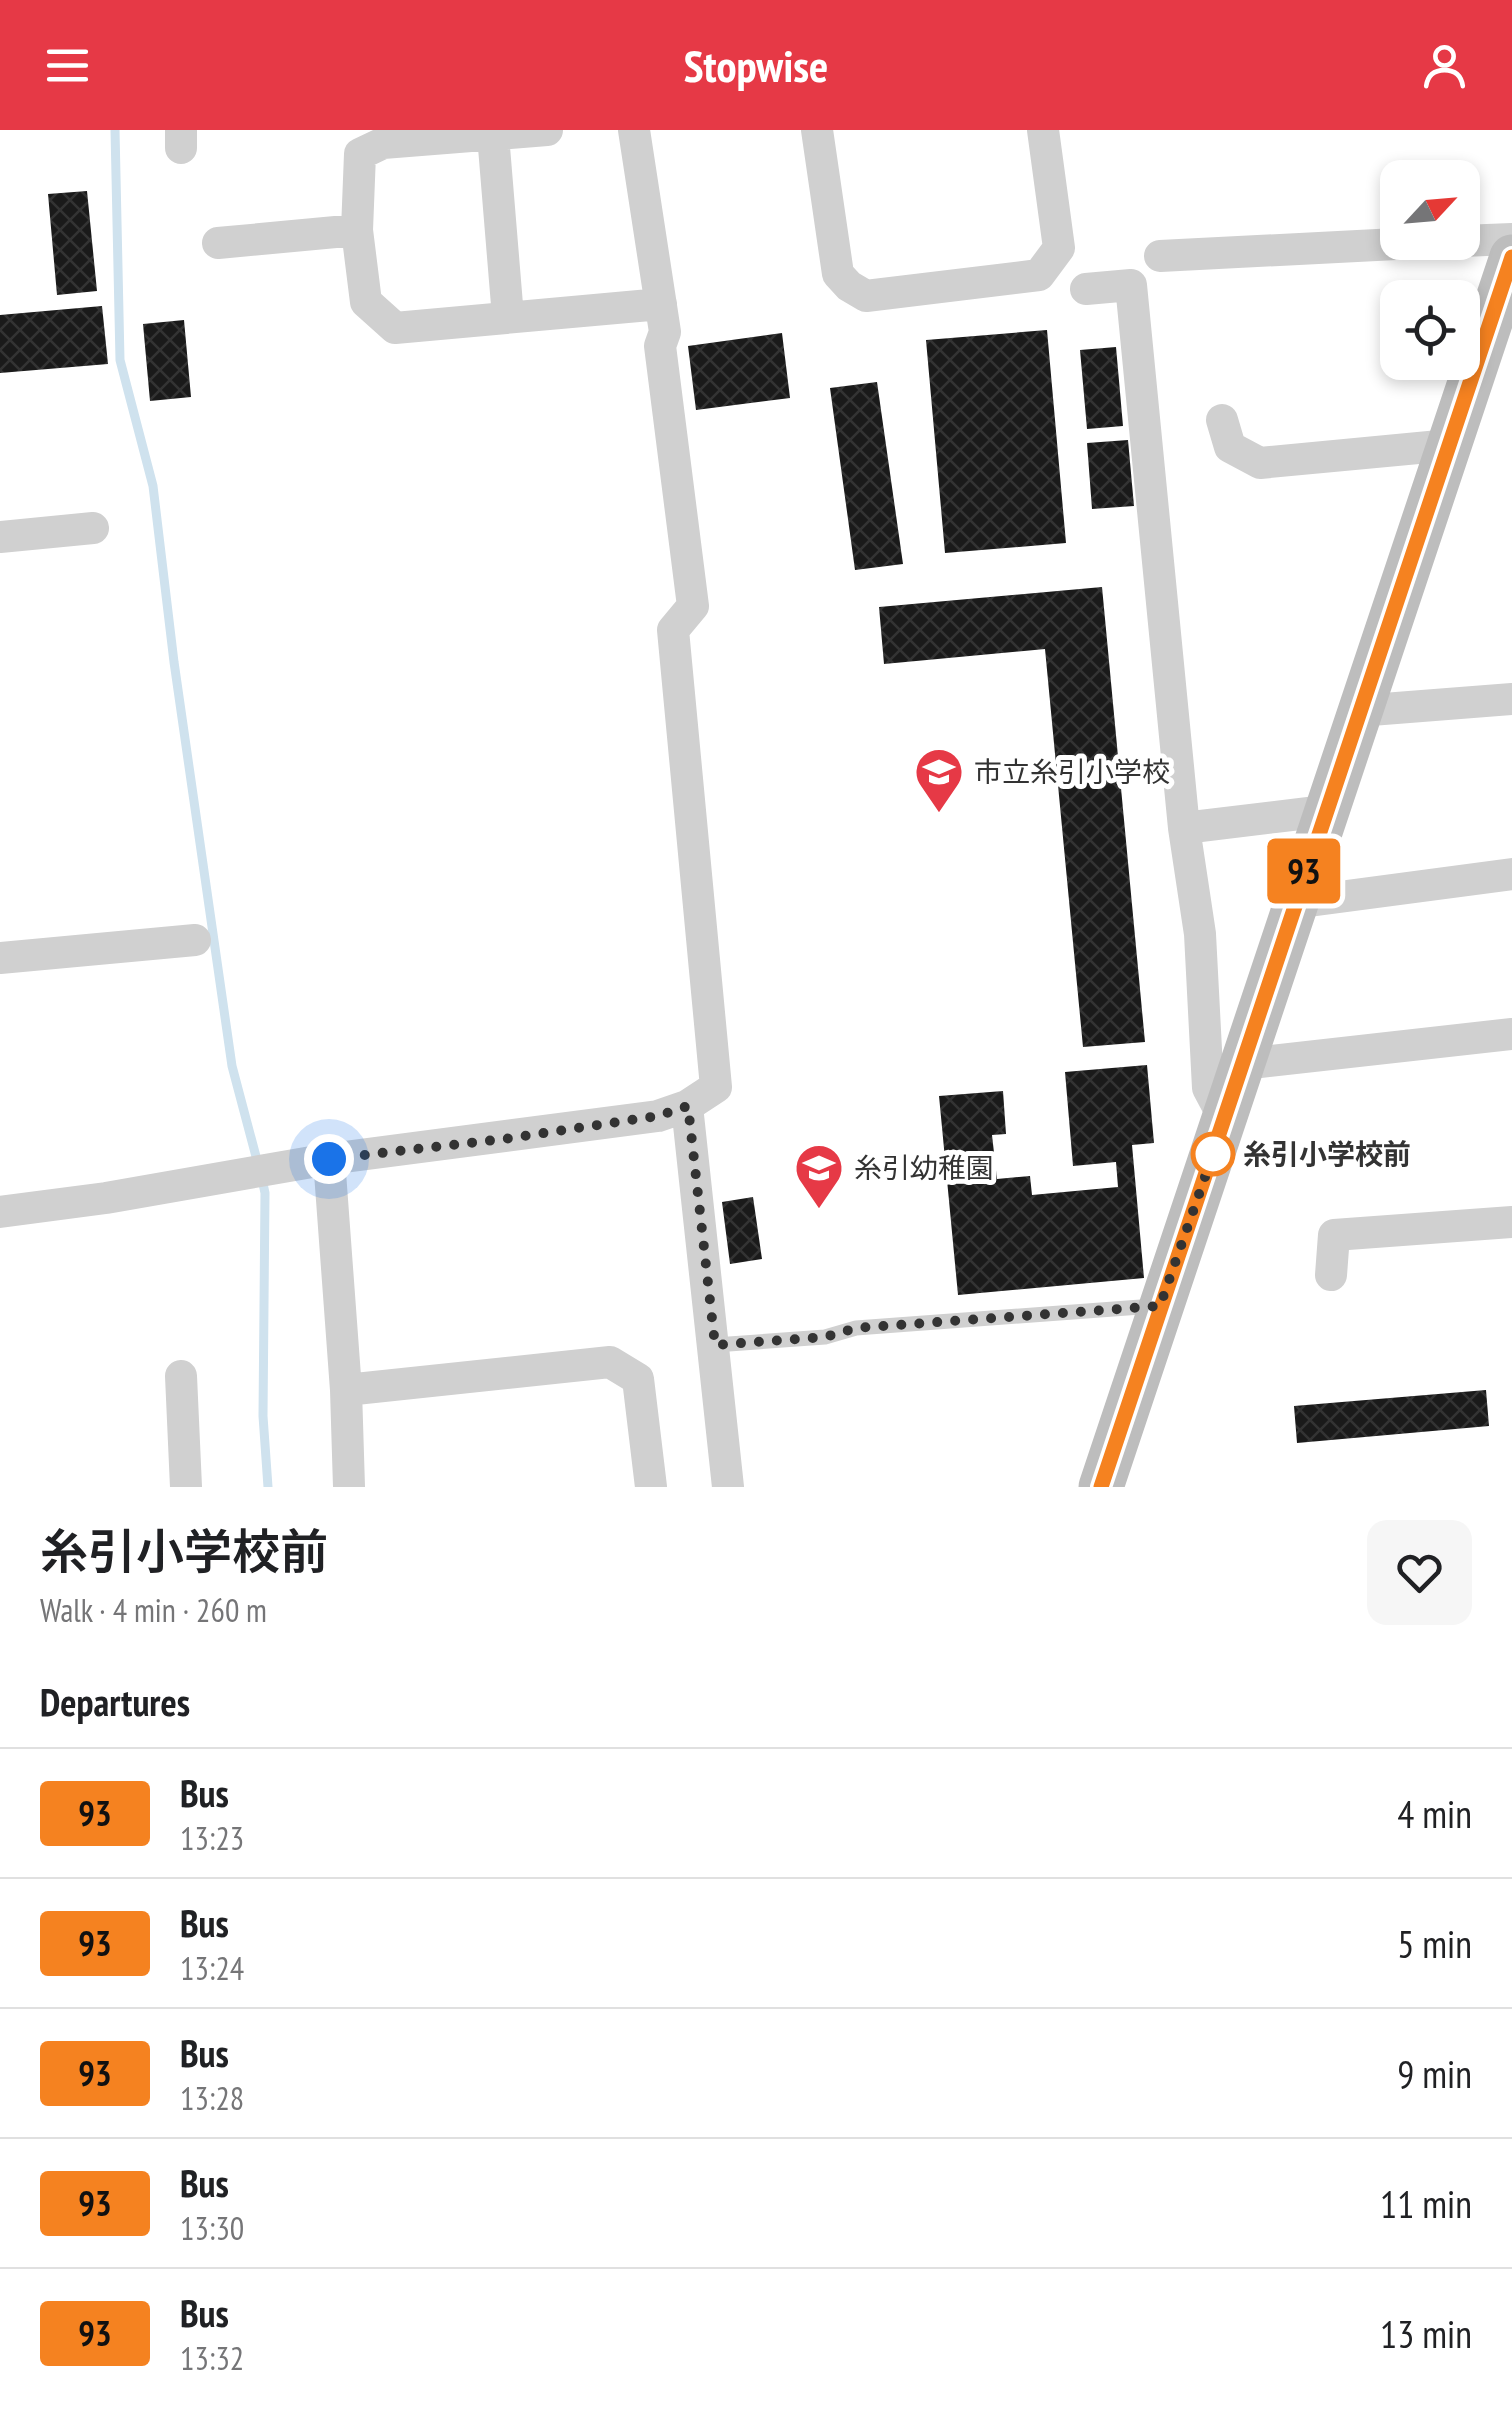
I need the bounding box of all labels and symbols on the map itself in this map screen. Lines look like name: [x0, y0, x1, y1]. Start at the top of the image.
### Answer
north arrow: [1380, 160, 1480, 260]
school or university icon: 市立糸引小学校: [913, 746, 965, 814]
place label: 市立糸引小学校: [974, 753, 1170, 790]
line badge: 93: [1259, 838, 1349, 904]
marker: 糸引小学校前: [1192, 1133, 1234, 1175]
your location: [304, 1134, 354, 1184]
place label: 糸引小学校前: [1243, 1135, 1411, 1172]
school or university icon: 糸引幼稚園: [793, 1142, 845, 1210]
place label: 糸引幼稚園: [854, 1149, 994, 1186]

